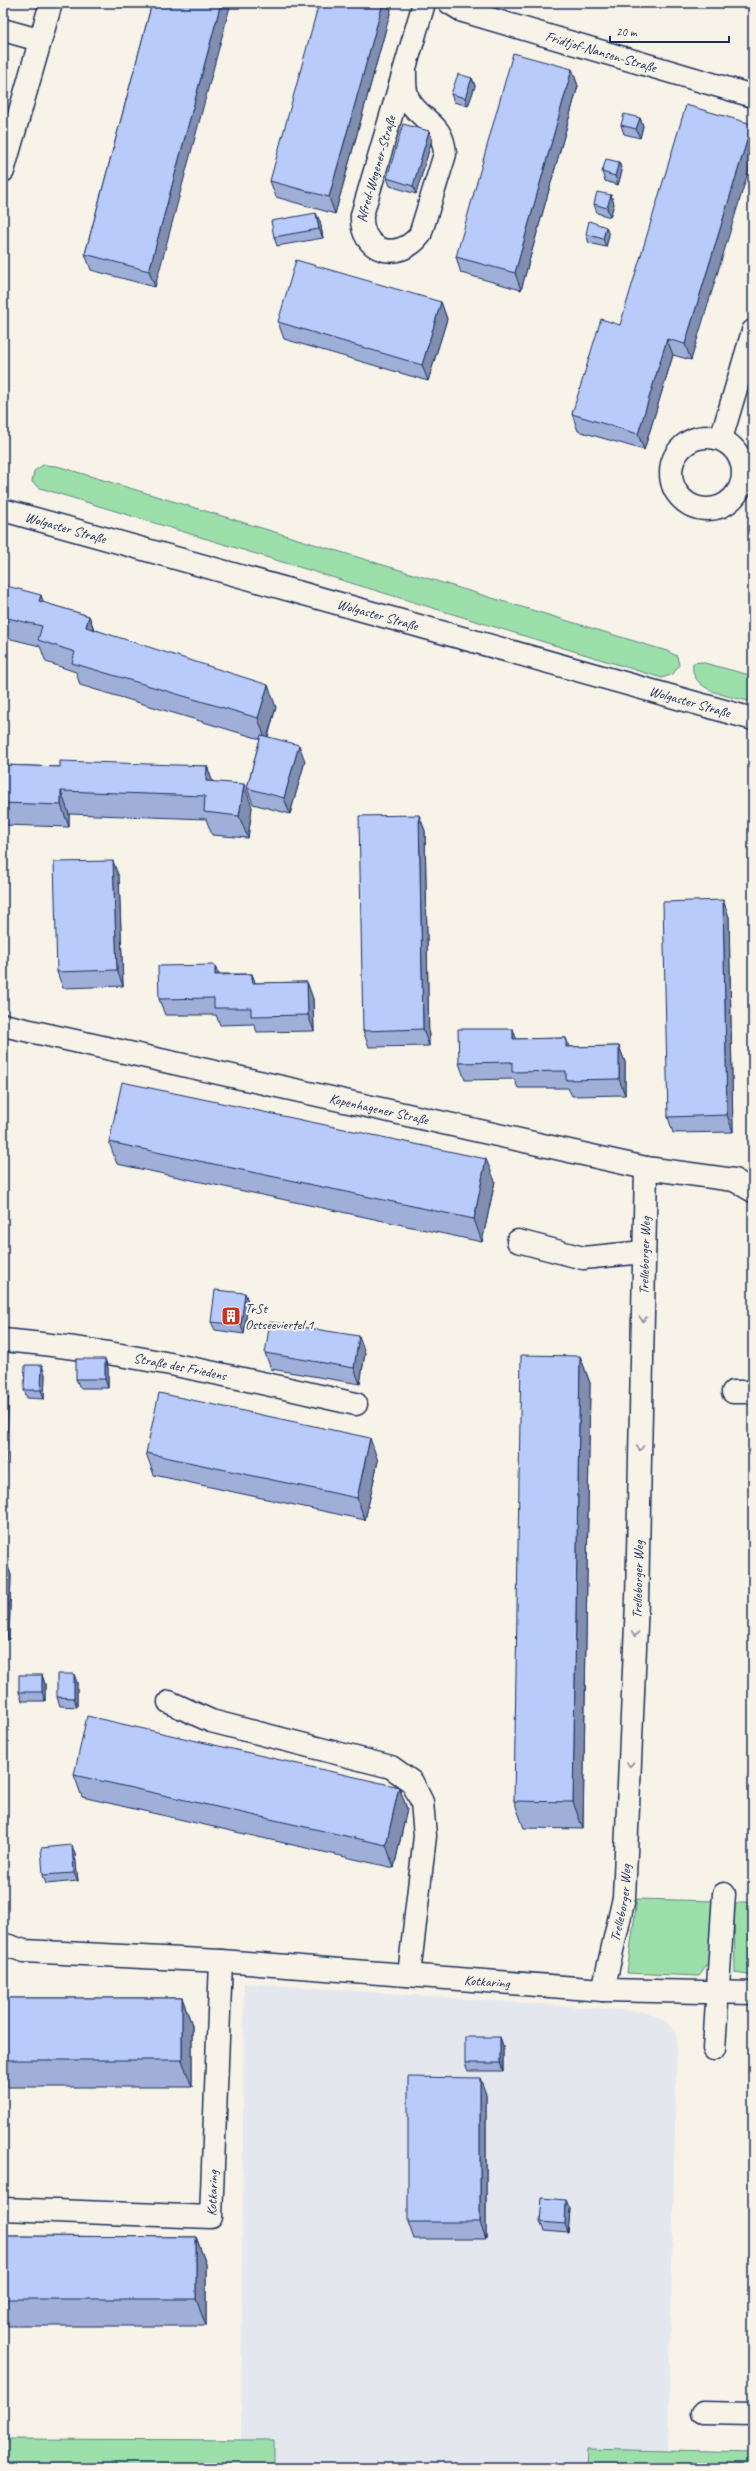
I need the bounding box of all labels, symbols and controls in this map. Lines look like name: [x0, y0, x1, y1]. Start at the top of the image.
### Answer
scale bar: [610, 18, 729, 44]
text: 20 m: [616, 24, 638, 40]
street label: Fridtjof-Nansen-Straße: [544, 27, 660, 76]
street label: Alfred-Wegener-Straße: [353, 112, 400, 223]
street label: Wolgaster Straße: [23, 508, 109, 547]
street label: Wolgaster Straße: [335, 595, 421, 634]
street label: Wolgaster Straße: [647, 682, 734, 721]
street label: Kopenhagener Straße: [328, 1089, 431, 1128]
street label: Trelleborger Weg: [635, 1216, 654, 1295]
place label: TrSt Ostseeviertel 1: [245, 1300, 314, 1333]
building icon: TrSt Ostseeviertel 1: [220, 1305, 242, 1327]
one-way arrow: [639, 1316, 647, 1322]
street label: Straße des Friedens: [132, 1349, 229, 1384]
one-way arrow: [636, 1445, 644, 1451]
street label: Trelleborger Weg: [628, 1540, 647, 1619]
one-way arrow: [631, 1631, 640, 1637]
one-way arrow: [626, 1761, 634, 1767]
street label: Trelleborger Weg: [606, 1863, 634, 1943]
street label: Kotkaring: [463, 1971, 511, 1991]
street label: Kotkaring: [203, 2169, 221, 2216]

